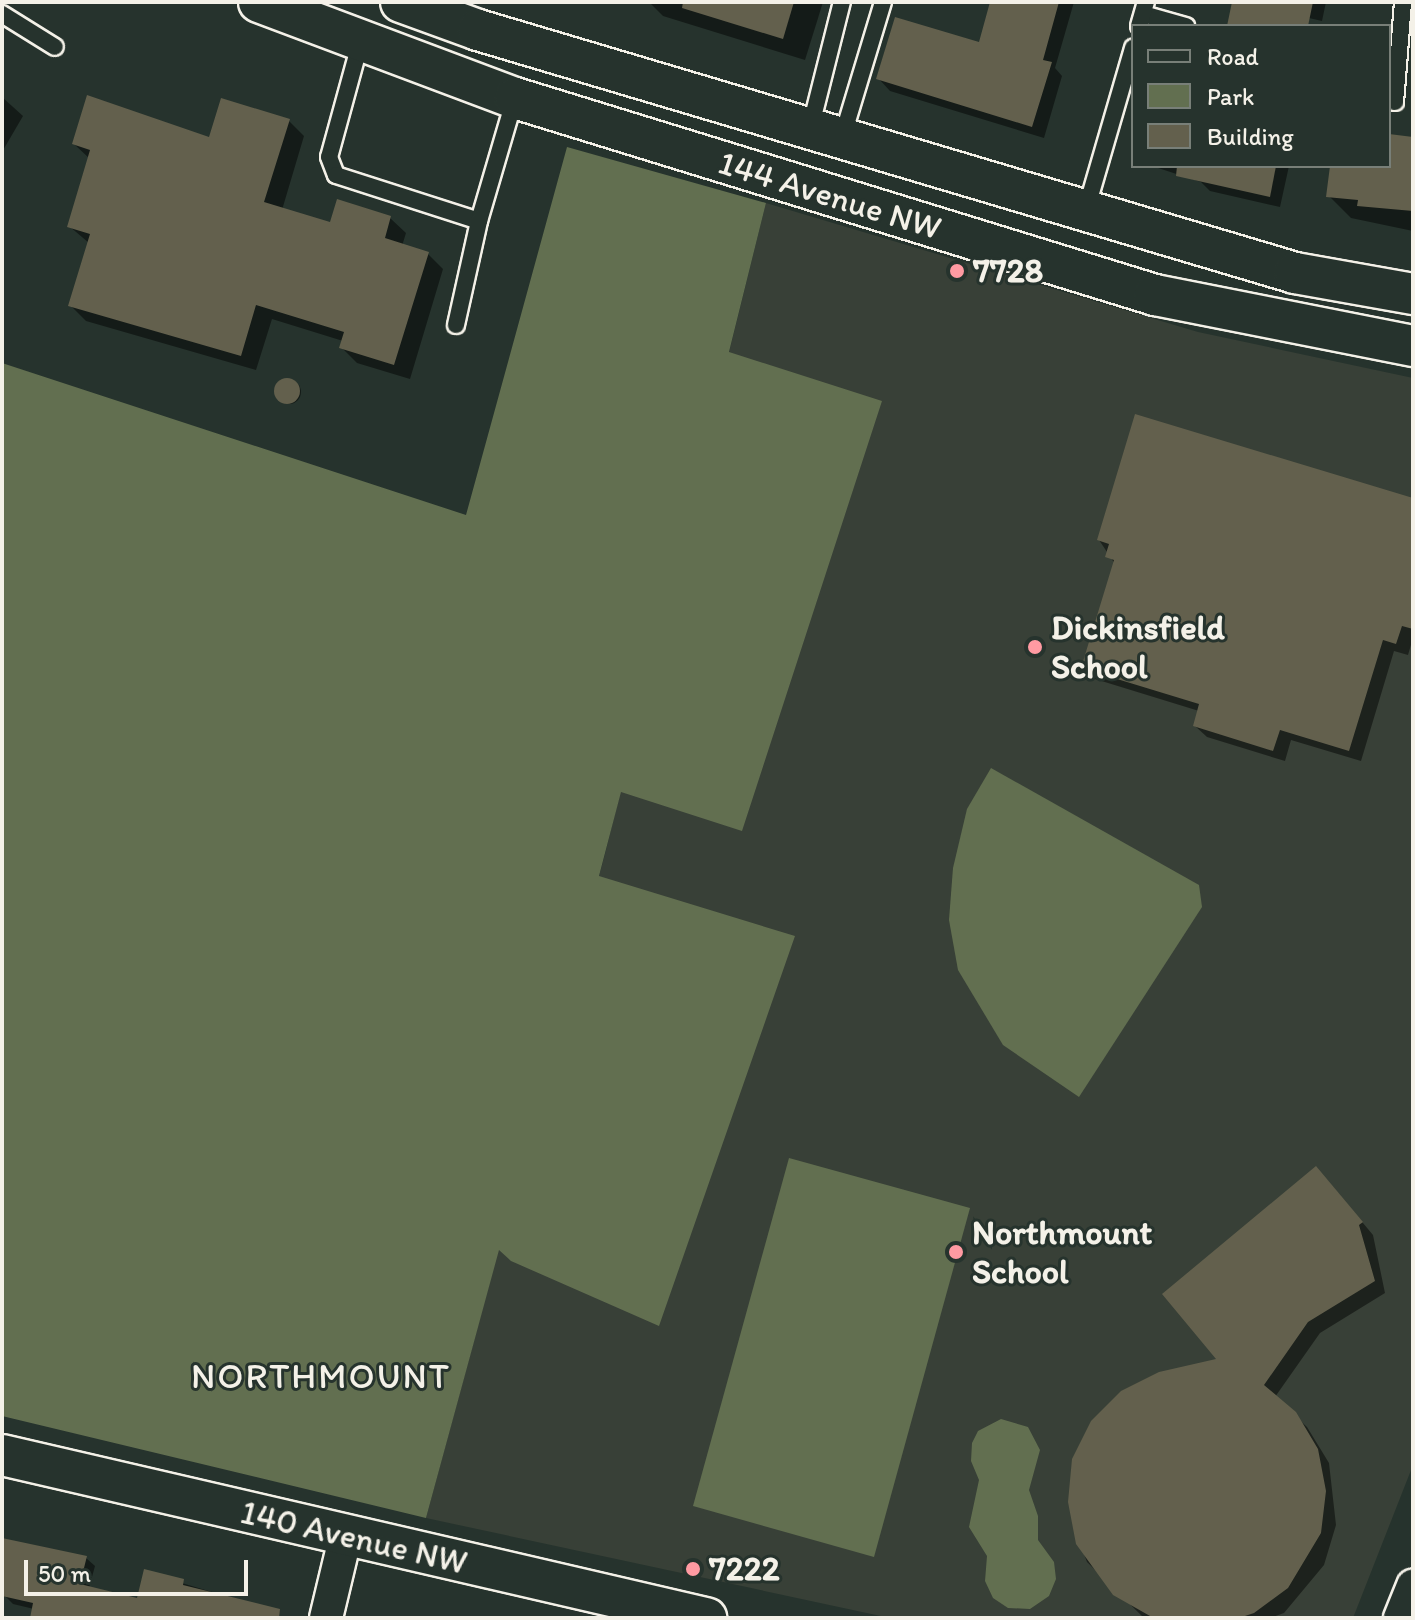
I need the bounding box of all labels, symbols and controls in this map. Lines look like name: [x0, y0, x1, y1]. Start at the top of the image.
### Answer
legend: [1131, 24, 1391, 168]
text: Road: [1207, 42, 1259, 71]
text: Park: [1207, 82, 1254, 111]
text: Building: [1207, 122, 1294, 151]
street label: 144 Avenue NW: [714, 142, 946, 248]
place label: 7728: [973, 251, 1043, 291]
marker: 7728: [948, 262, 966, 280]
place label: Dickinsfield School: [1051, 607, 1225, 686]
marker: Dickinsfield School: [1026, 638, 1044, 656]
place label: Northmount School: [972, 1212, 1152, 1292]
marker: Northmount School: [947, 1243, 965, 1261]
district label: NORTHMOUNT: [190, 1354, 452, 1398]
street label: 140 Avenue NW: [237, 1491, 471, 1583]
scale bar: [28, 1544, 252, 1594]
place label: 7222: [709, 1549, 780, 1589]
text: 50 m: [38, 1559, 91, 1588]
marker: 7222: [684, 1560, 702, 1578]

